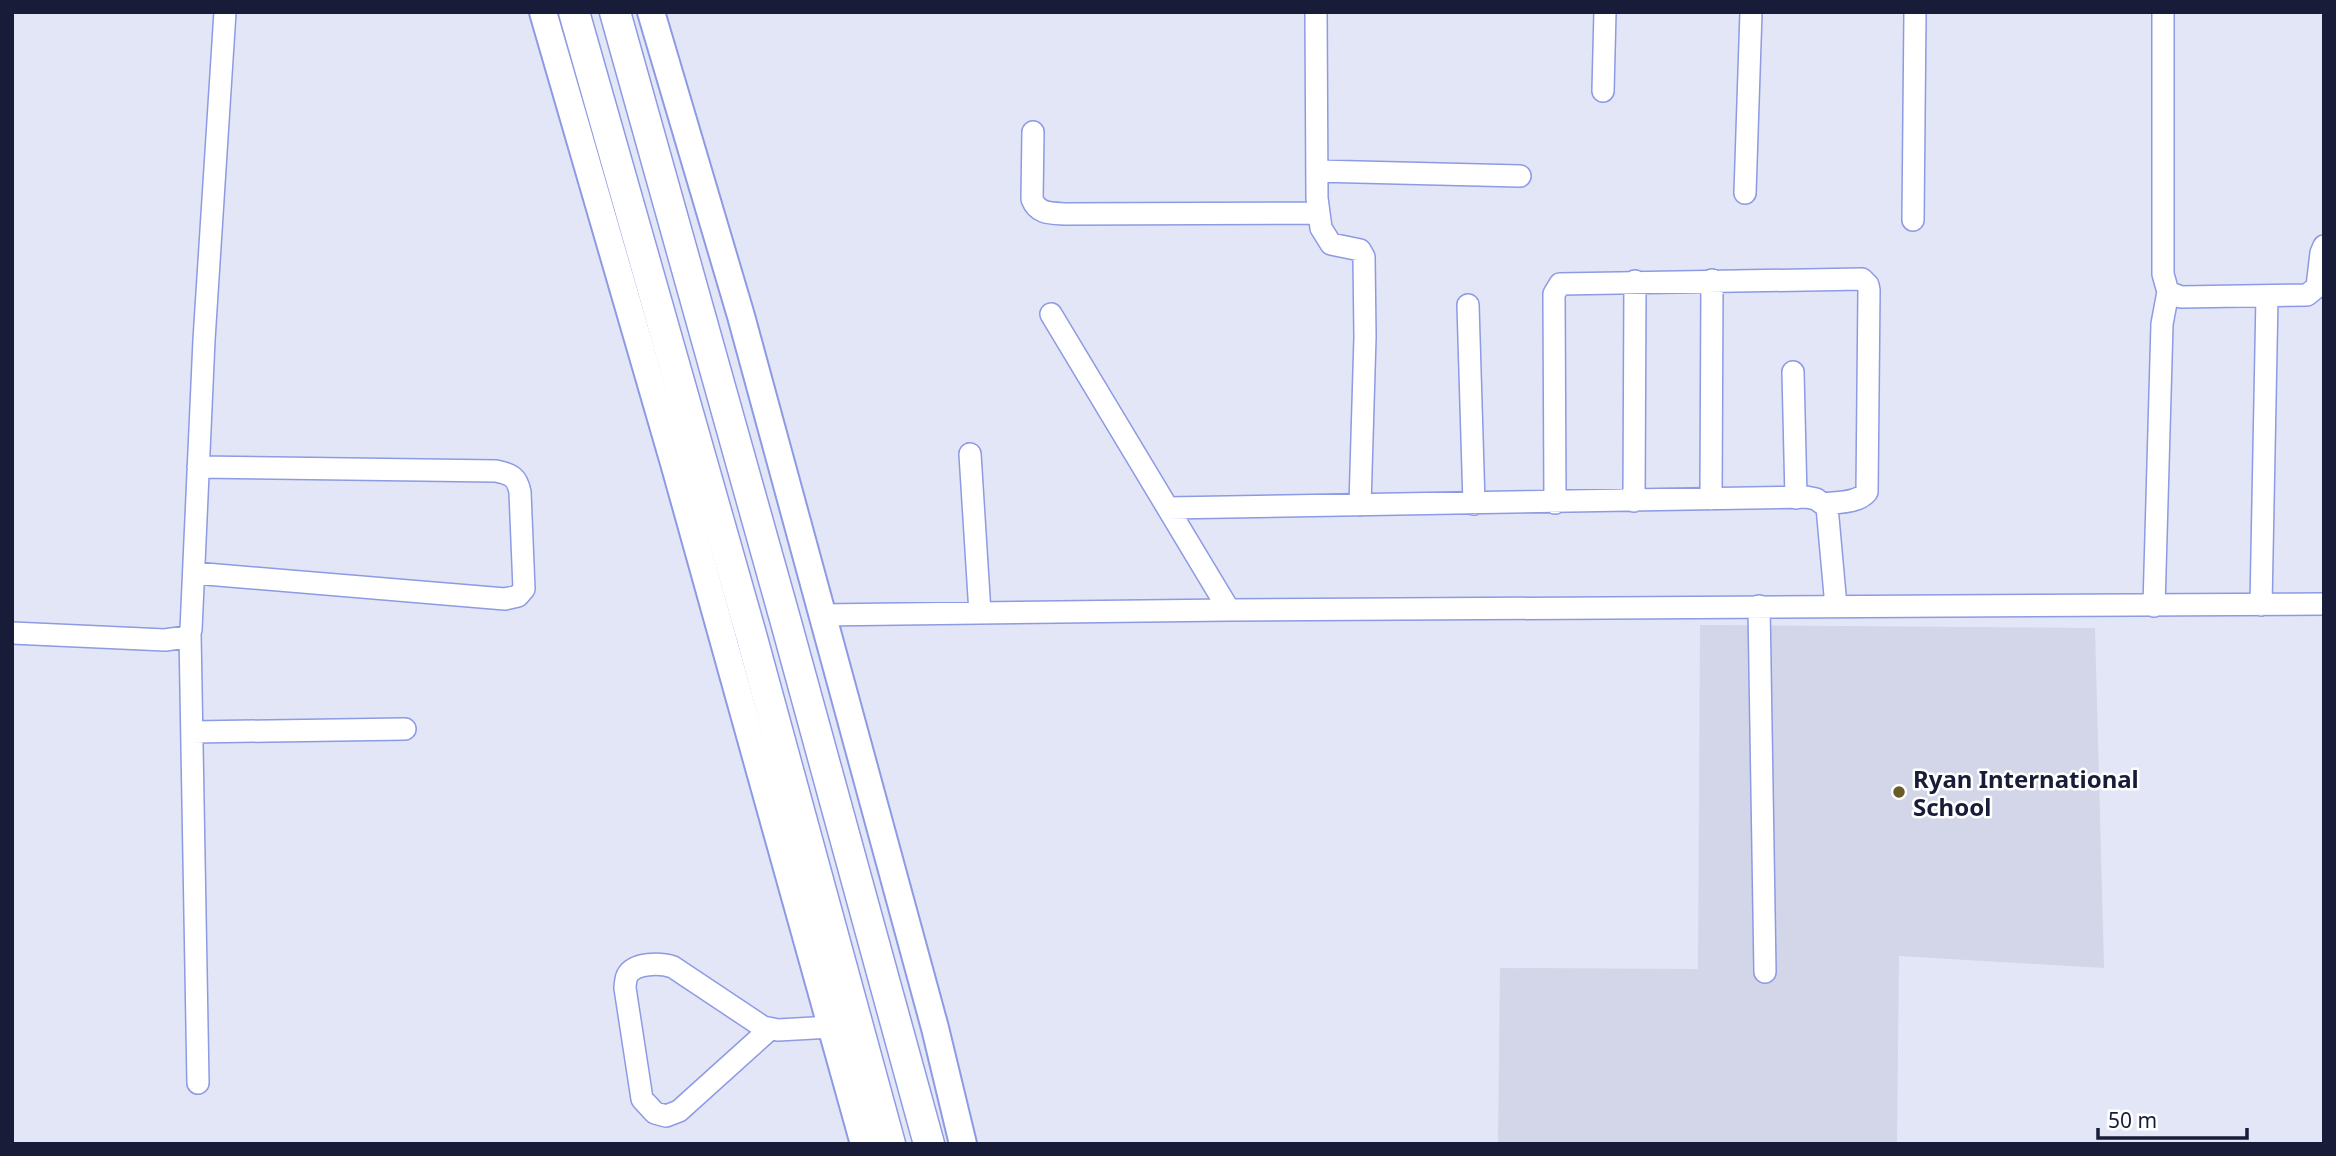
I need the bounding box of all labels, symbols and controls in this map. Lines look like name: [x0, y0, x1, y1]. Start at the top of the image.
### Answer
place label: Ryan International School: [1913, 762, 2139, 823]
marker: Ryan International School: [1891, 784, 1907, 800]
scale bar: [2098, 1096, 2247, 1140]
text: 50 m: [2108, 1106, 2157, 1134]

